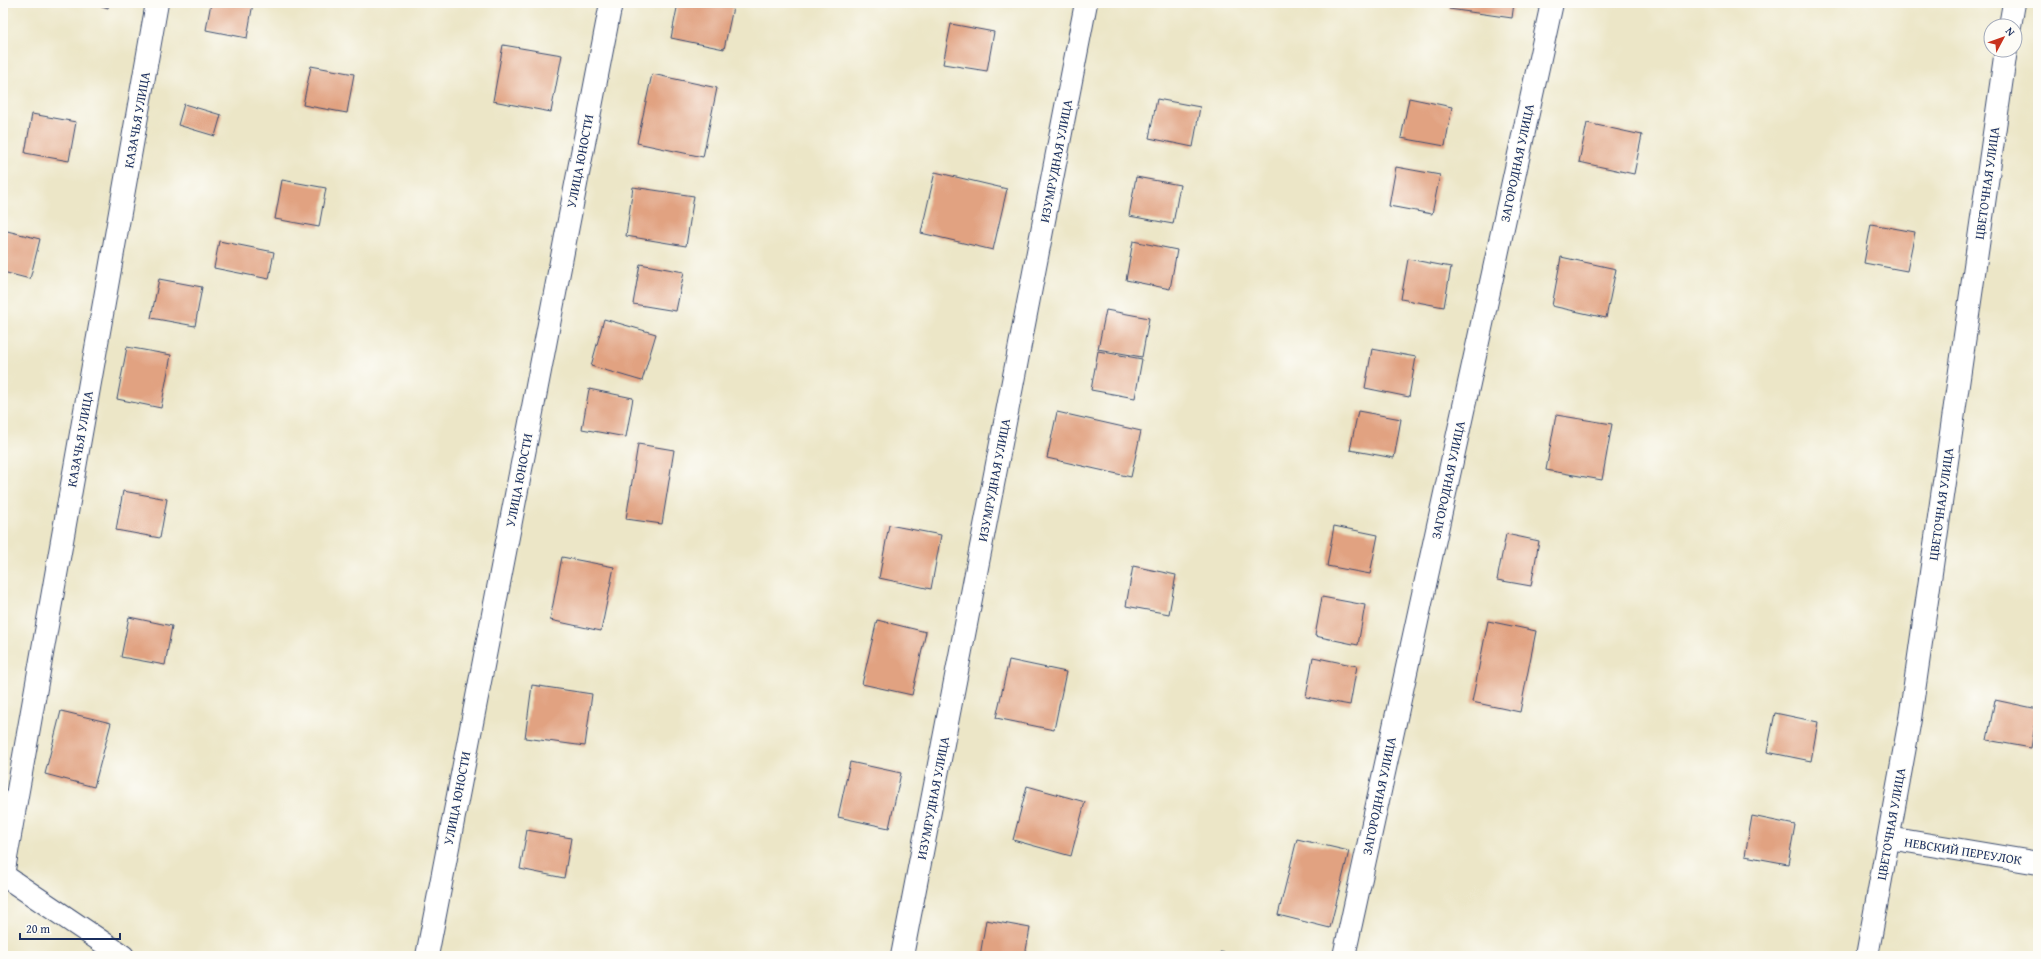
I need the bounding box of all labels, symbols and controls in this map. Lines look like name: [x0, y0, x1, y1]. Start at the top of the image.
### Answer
north arrow: [1983, 18, 2023, 58]
text: N: [2002, 23, 2019, 40]
street label: КАЗАЧЬЯ УЛИЦА: [119, 70, 155, 170]
street label: ИЗУМРУДНАЯ УЛИЦА: [1035, 98, 1077, 224]
street label: ЗАГОРОДНАЯ УЛИЦА: [1495, 102, 1539, 224]
street label: УЛИЦА ЮНОСТИ: [562, 112, 598, 209]
street label: ЦВЕТОЧНАЯ УЛИЦА: [1970, 125, 2004, 241]
street label: КАЗАЧЬЯ УЛИЦА: [62, 389, 98, 489]
street label: ИЗУМРУДНАЯ УЛИЦА: [973, 417, 1015, 543]
street label: ЗАГОРОДНАЯ УЛИЦА: [1426, 419, 1470, 541]
street label: УЛИЦА ЮНОСТИ: [501, 431, 537, 528]
street label: ЦВЕТОЧНАЯ УЛИЦА: [1924, 446, 1958, 562]
street label: ИЗУМРУДНАЯ УЛИЦА: [912, 735, 954, 861]
street label: ЗАГОРОДНАЯ УЛИЦА: [1357, 735, 1401, 857]
street label: УЛИЦА ЮНОСТИ: [439, 749, 475, 846]
street label: ЦВЕТОЧНАЯ УЛИЦА: [1872, 766, 1910, 882]
street label: НЕВСКИЙ ПЕРЕУЛОК: [1903, 832, 2023, 870]
scale bar: [20, 915, 120, 941]
text: 20 m: [26, 920, 50, 937]

